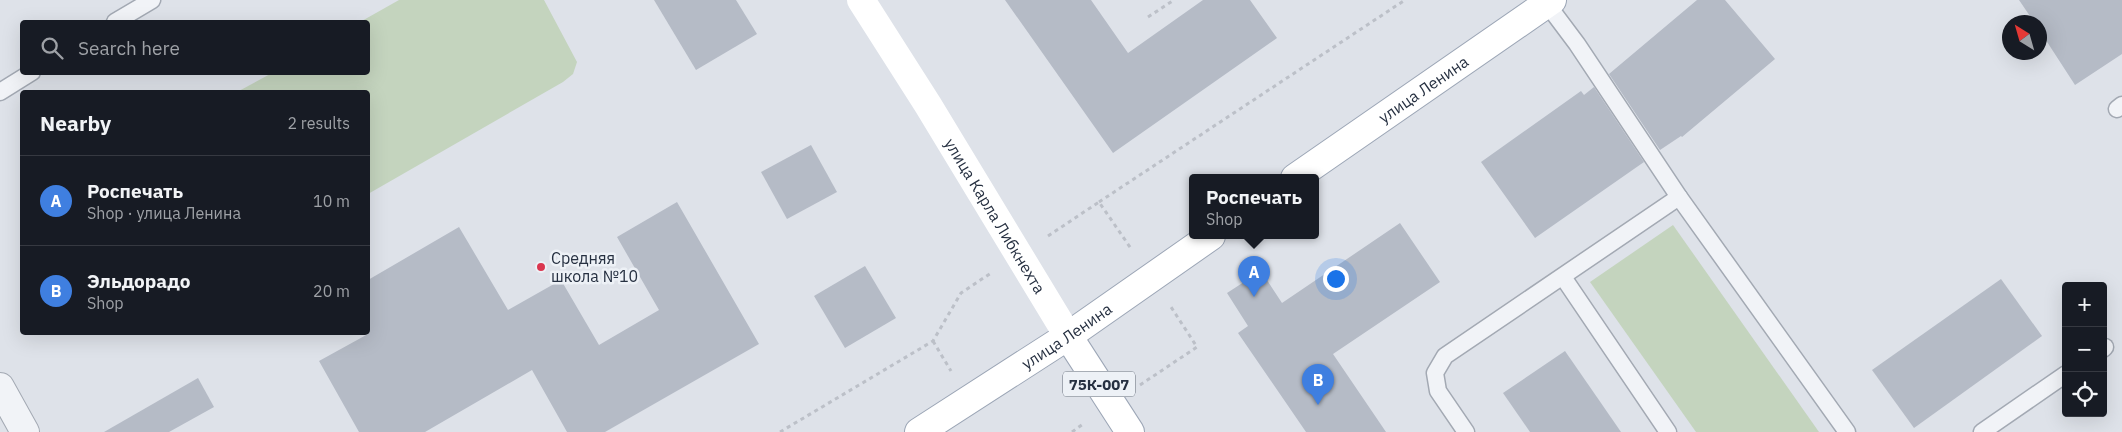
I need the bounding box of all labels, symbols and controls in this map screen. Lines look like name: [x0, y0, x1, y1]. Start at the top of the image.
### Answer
north arrow: [2002, 15, 2047, 60]
search box: [20, 20, 370, 75]
icon: search: [38, 34, 66, 62]
text: Search here: [78, 36, 180, 60]
street label: улица Ленина: [1375, 51, 1472, 127]
text: Nearby: [40, 109, 111, 137]
text: 2 results: [287, 113, 350, 133]
street label: улица Карла Либкнехта: [940, 134, 1050, 297]
popup: [1189, 174, 1319, 239]
text: Роспечать: [87, 179, 183, 203]
text: Роспечать: [1206, 185, 1302, 209]
text: A: [51, 191, 61, 211]
text: 10 m: [313, 191, 350, 211]
text: Shop · улица Ленина: [87, 203, 241, 223]
text: Shop: [1206, 209, 1243, 229]
place label: Средняя школа №10: [551, 248, 638, 286]
pin: A: [1238, 256, 1270, 297]
marker: Средняя школа №10: [535, 261, 547, 273]
your location: [1323, 266, 1349, 292]
text: Эльдорадо: [87, 269, 190, 293]
text: B: [51, 281, 61, 301]
text: 20 m: [313, 281, 350, 301]
map controls: [2062, 282, 2107, 417]
button: +: [2062, 282, 2107, 327]
text: Shop: [87, 293, 124, 313]
street label: улица Ленина: [1018, 298, 1116, 373]
button: −: [2062, 327, 2107, 372]
pin: B: [1302, 364, 1334, 405]
road number: 75К-007: [1063, 372, 1135, 396]
button: locate: [2062, 372, 2107, 417]

